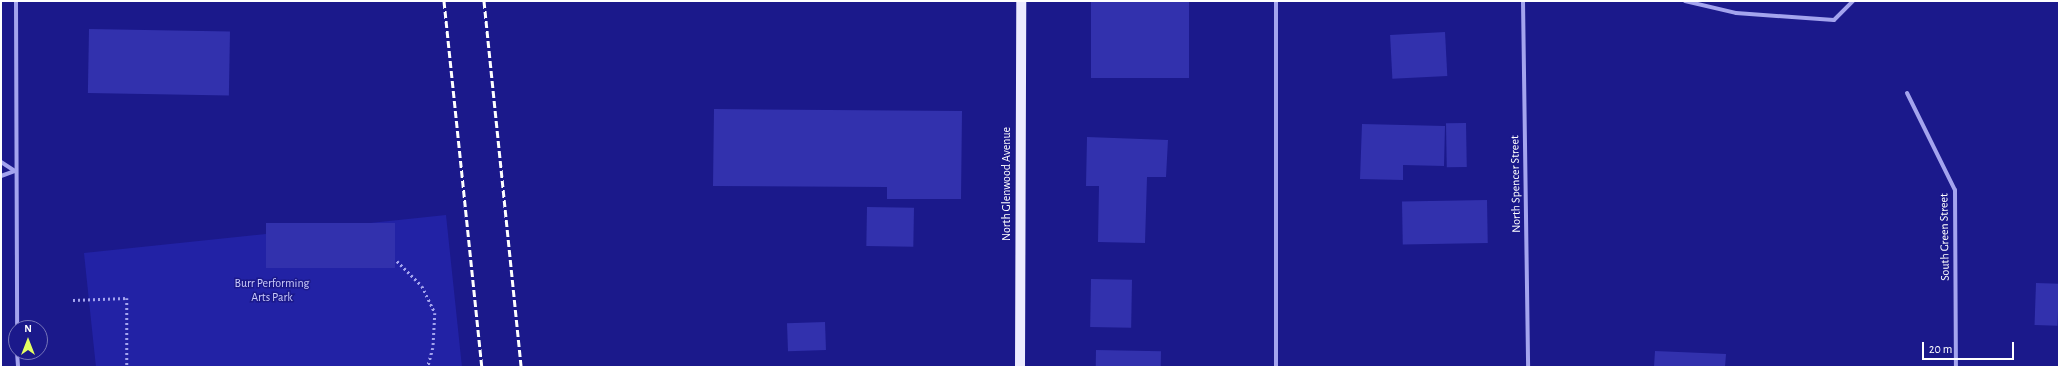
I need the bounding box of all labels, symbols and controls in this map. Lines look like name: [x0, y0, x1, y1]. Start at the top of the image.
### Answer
street label: North Glenwood Avenue: [1000, 127, 1014, 241]
street label: North Spencer Street: [1508, 135, 1524, 233]
street label: South Green Street: [1937, 193, 1953, 281]
park label: Burr Performing Arts Park: [235, 277, 309, 305]
north arrow: [8, 320, 48, 360]
text: N: [24, 323, 32, 334]
scale bar: [1924, 334, 2016, 360]
text: 20 m: [1929, 343, 1952, 355]

